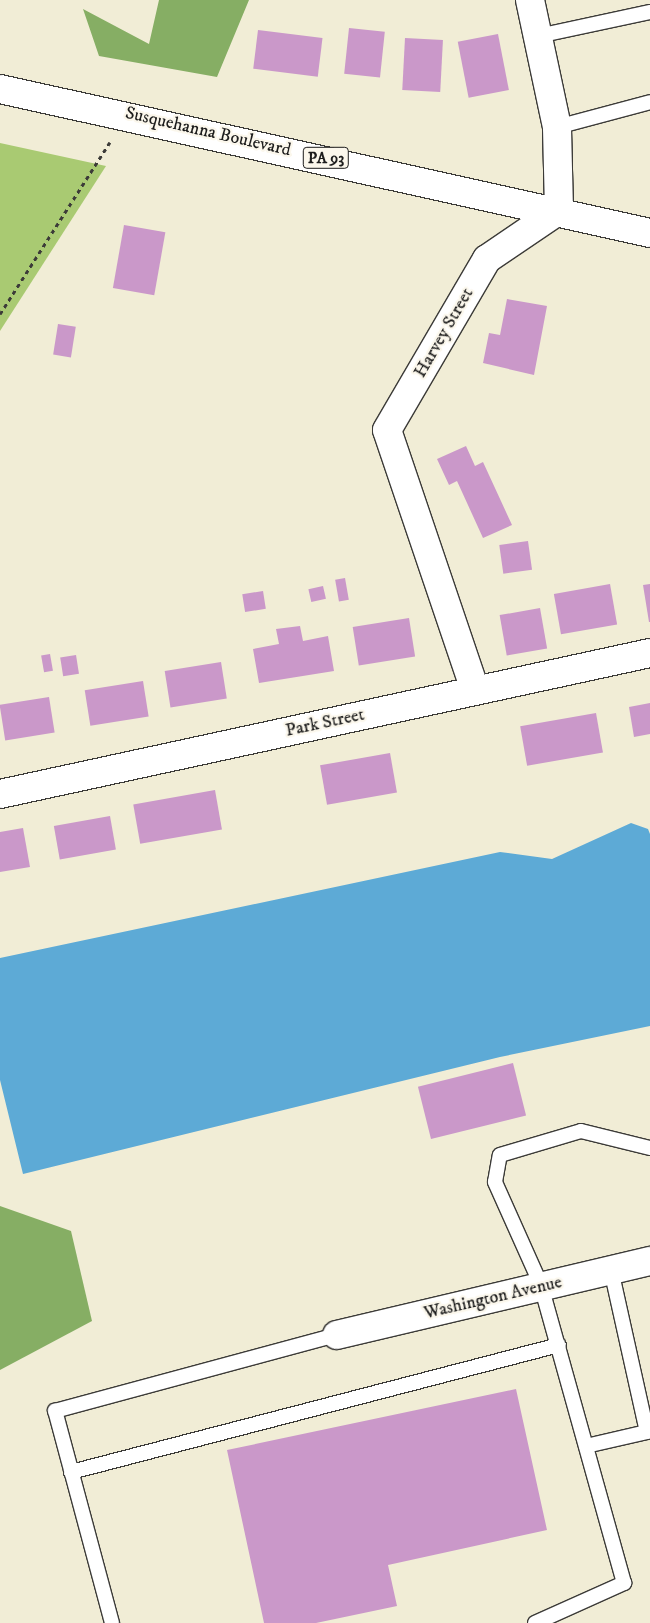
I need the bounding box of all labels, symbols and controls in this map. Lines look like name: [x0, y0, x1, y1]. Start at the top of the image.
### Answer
street label: Susquehanna Boulevard: [123, 102, 293, 162]
road number: PA 93: [302, 144, 350, 172]
street label: Harvey Street: [410, 284, 478, 382]
street label: Park Street: [284, 704, 366, 742]
street label: Washington Avenue: [422, 1272, 564, 1324]

